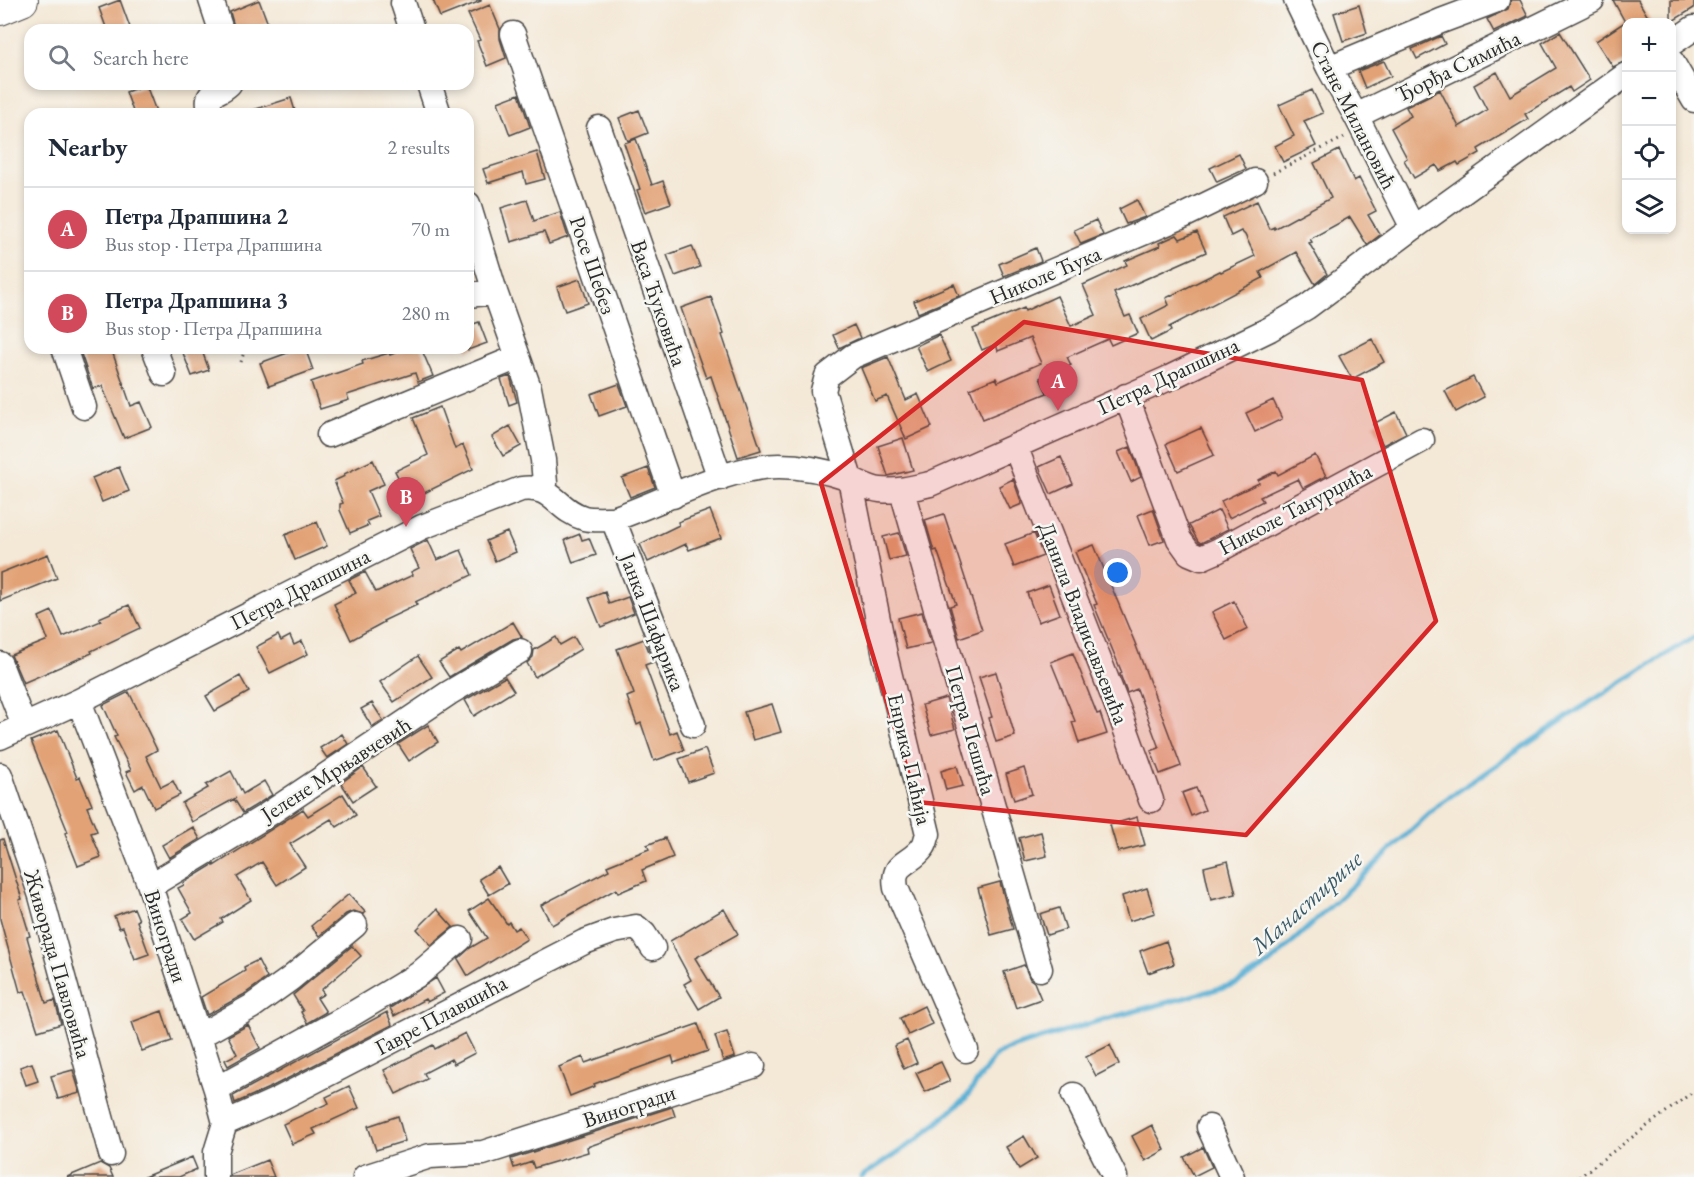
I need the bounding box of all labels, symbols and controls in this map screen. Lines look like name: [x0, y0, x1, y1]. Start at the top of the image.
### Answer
map controls: [1622, 18, 1676, 234]
button: +: [1622, 18, 1676, 72]
street label: Ђорђа Симића: [1391, 23, 1525, 109]
search box: [24, 24, 474, 90]
street label: Стане Милановић: [1304, 36, 1404, 194]
icon: search: [45, 41, 78, 74]
text: Search here: [93, 43, 188, 72]
button: −: [1622, 72, 1676, 126]
button: locate: [1622, 126, 1676, 180]
text: Nearby: [48, 130, 128, 164]
text: 2 results: [387, 134, 450, 160]
button: layers: [1622, 180, 1676, 234]
text: Петра Драпшина 2: [105, 202, 288, 231]
street label: Росе Шебез: [563, 212, 623, 318]
text: A: [60, 216, 75, 242]
text: 70 m: [411, 216, 450, 242]
text: Bus stop · Петра Драпшина: [105, 231, 322, 257]
street label: Васа Ћуковића: [624, 236, 694, 370]
street label: Николе Ћука: [985, 238, 1106, 312]
text: Петра Драпшина 3: [105, 286, 288, 315]
text: B: [61, 300, 74, 326]
text: 280 m: [402, 300, 450, 326]
text: Bus stop · Петра Драпшина: [105, 315, 322, 341]
street label: Петра Драпшина: [1092, 330, 1244, 422]
pin: A: [1038, 362, 1078, 411]
street label: Николе Танурџића: [1213, 456, 1377, 562]
pin: B: [386, 478, 426, 527]
street label: Данила Владисављевића: [1032, 518, 1136, 729]
street label: Петра Драпшина: [225, 541, 375, 637]
street label: Јанка Шафарика: [613, 547, 693, 695]
your location: [1103, 558, 1132, 587]
street label: Петра Пешића: [939, 662, 1003, 799]
street label: Енрика Паћија: [881, 690, 939, 828]
street label: Јелене Мрњавчевић: [254, 710, 417, 829]
water label: Манастирине: [1242, 843, 1369, 962]
street label: Живорада Павловића: [17, 865, 99, 1062]
street label: Виногради: [137, 886, 195, 987]
street label: Гавре Плавшића: [370, 968, 512, 1062]
street label: Виногради: [579, 1077, 680, 1135]

